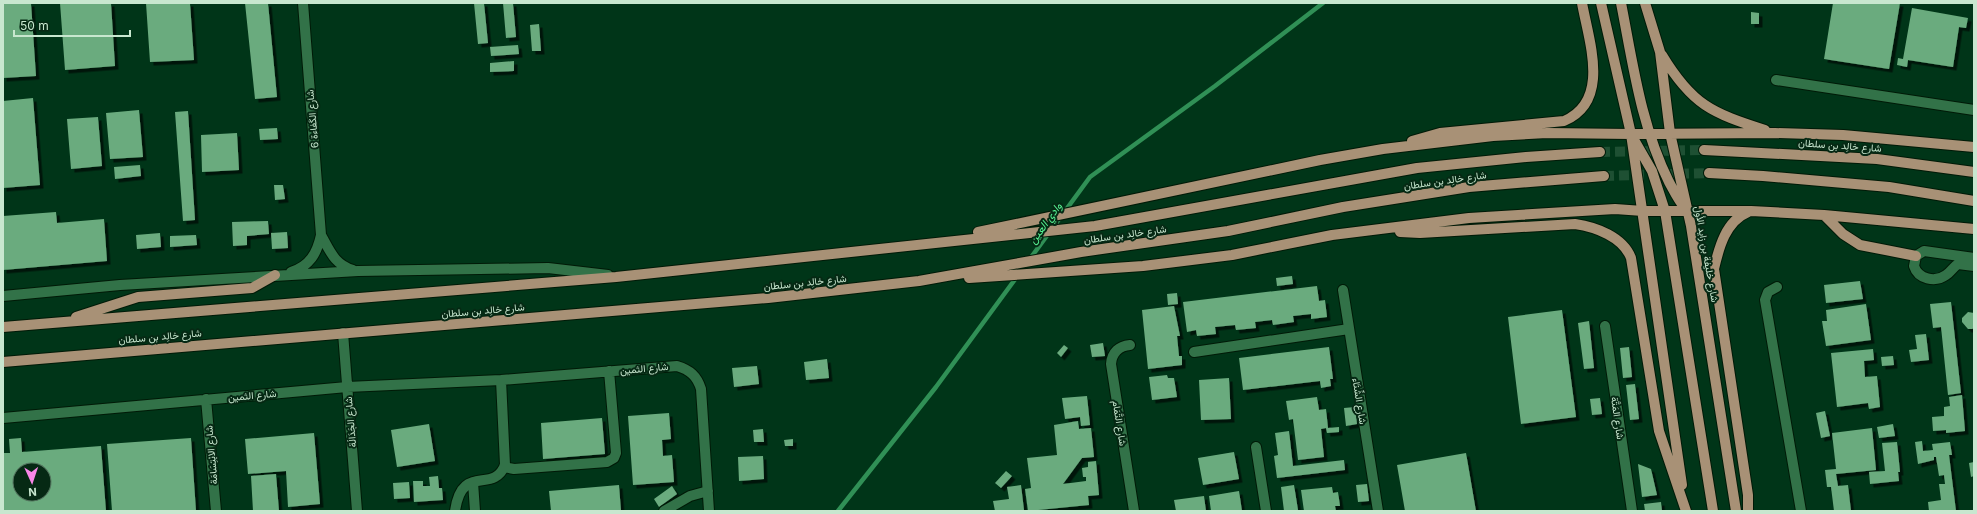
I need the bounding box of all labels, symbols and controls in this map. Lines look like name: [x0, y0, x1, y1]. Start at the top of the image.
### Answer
scale bar: [14, 12, 130, 38]
text: 50 m: [20, 18, 49, 33]
street label: شارع الكَفاءة 6: [303, 89, 322, 149]
street label: شارع خالِد بن سلطان: [1798, 136, 1882, 155]
street label: شارع خالِد بن سلطان: [1403, 168, 1487, 193]
water label: وادي العين: [1025, 199, 1066, 248]
street label: شارع خليفة بن زايد الأول: [1692, 205, 1721, 303]
street label: شارع خالِد بن سلطان: [1083, 222, 1167, 247]
street label: شارع خالِد بن سلطان: [763, 272, 847, 293]
street label: شارع خالِد بن سلطان: [441, 300, 525, 321]
street label: شارع خالِد بن سلطان: [118, 326, 202, 347]
street label: شارع الثمين: [619, 360, 669, 377]
street label: شارع الشِّتَاء: [1349, 377, 1371, 425]
street label: شارع الثمين: [227, 387, 277, 404]
street label: شارع الجَدَالَة: [342, 396, 359, 448]
street label: شارع المَتَّة: [1608, 396, 1627, 440]
street label: شارع التَّمَام: [1109, 399, 1130, 447]
street label: شارع الابْتِسَامَة: [202, 425, 221, 485]
north arrow: [12, 462, 52, 502]
text: N: [28, 485, 37, 499]

